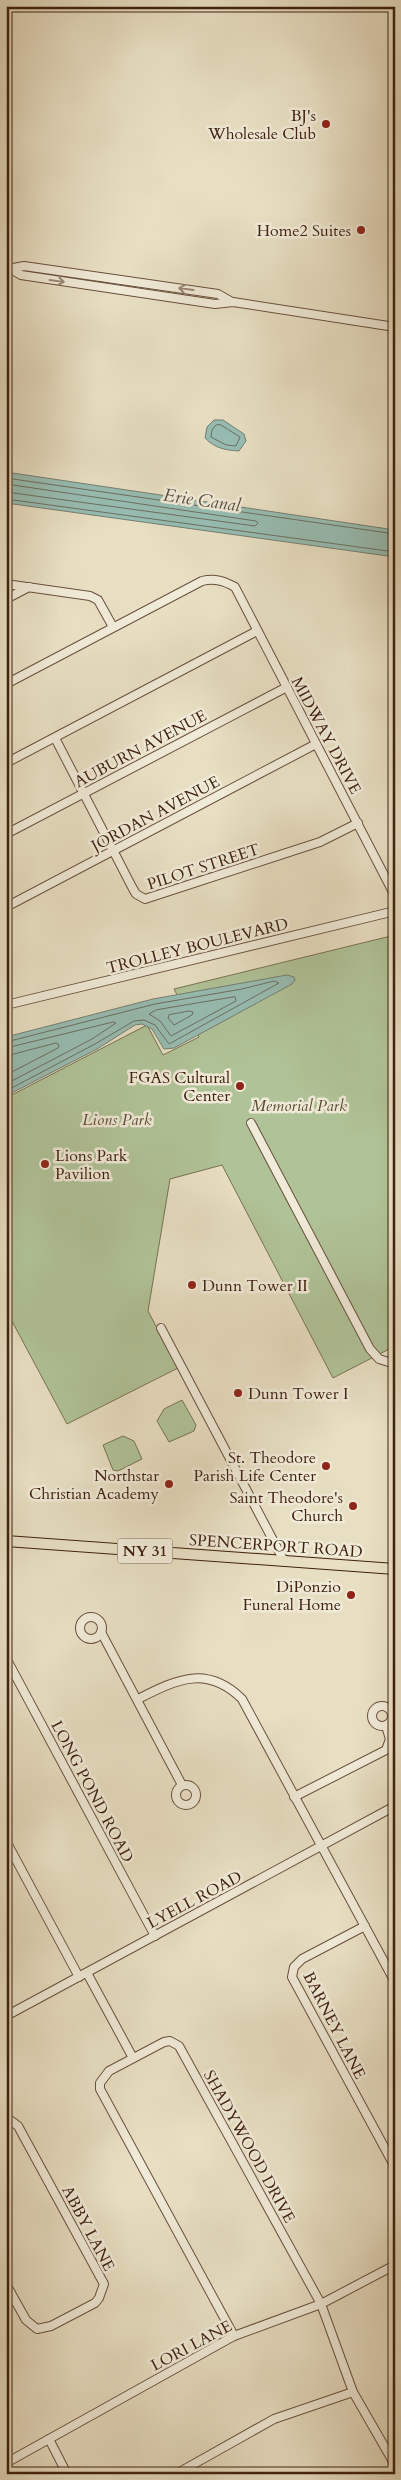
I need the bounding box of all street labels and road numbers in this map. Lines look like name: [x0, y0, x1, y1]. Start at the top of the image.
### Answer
street label: MIDWAY DRIVE: [286, 673, 366, 798]
street label: AUBURN AVENUE: [70, 705, 211, 793]
street label: JORDAN AVENUE: [86, 771, 224, 858]
street label: PILOT STREET: [144, 838, 262, 895]
street label: TROLLEY BOULEVARD: [104, 913, 290, 979]
street label: SPENCERPORT ROAD: [188, 1529, 363, 1563]
road number: NY 31: [118, 1538, 172, 1564]
street label: LONG POND ROAD: [45, 1717, 139, 1866]
street label: LYELL ROAD: [143, 1866, 246, 1934]
street label: BARNEY LANE: [298, 1968, 371, 2083]
street label: SHADYWOOD DRIVE: [198, 2066, 300, 2227]
street label: ABBY LANE: [56, 2182, 120, 2275]
street label: LORI LANE: [147, 2315, 236, 2376]

